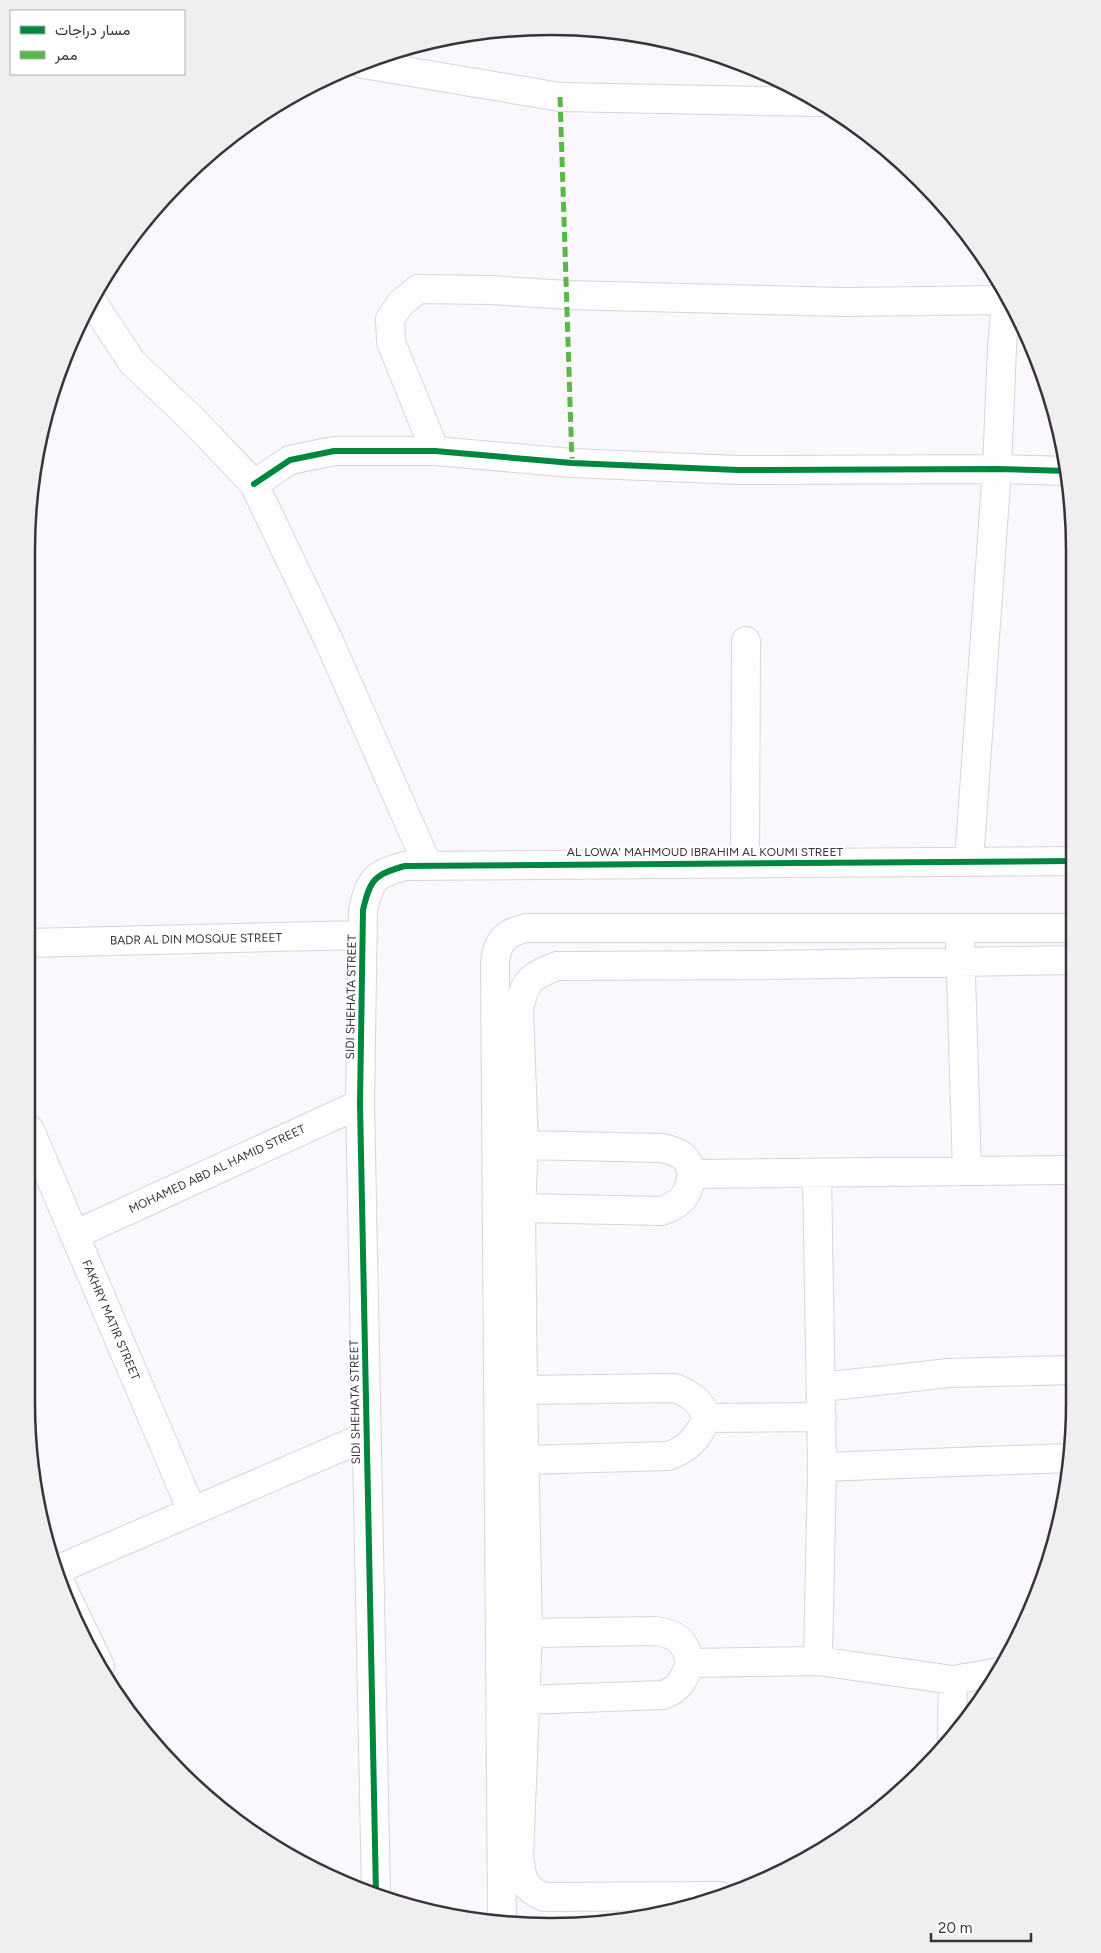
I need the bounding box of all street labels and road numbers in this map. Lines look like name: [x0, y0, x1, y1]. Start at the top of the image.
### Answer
street label: AL LOWA' MAHMOUD IBRAHIM AL KOUMI STREET: [567, 845, 844, 859]
street label: BADR AL DIN MOSQUE STREET: [110, 930, 283, 948]
street label: SIDI SHEHATA STREET: [343, 934, 359, 1060]
street label: MOHAMED ABD AL HAMID STREET: [126, 1122, 308, 1216]
street label: FAKHRY MATIR STREET: [79, 1258, 143, 1383]
street label: SIDI SHEHATA STREET: [347, 1339, 363, 1465]

